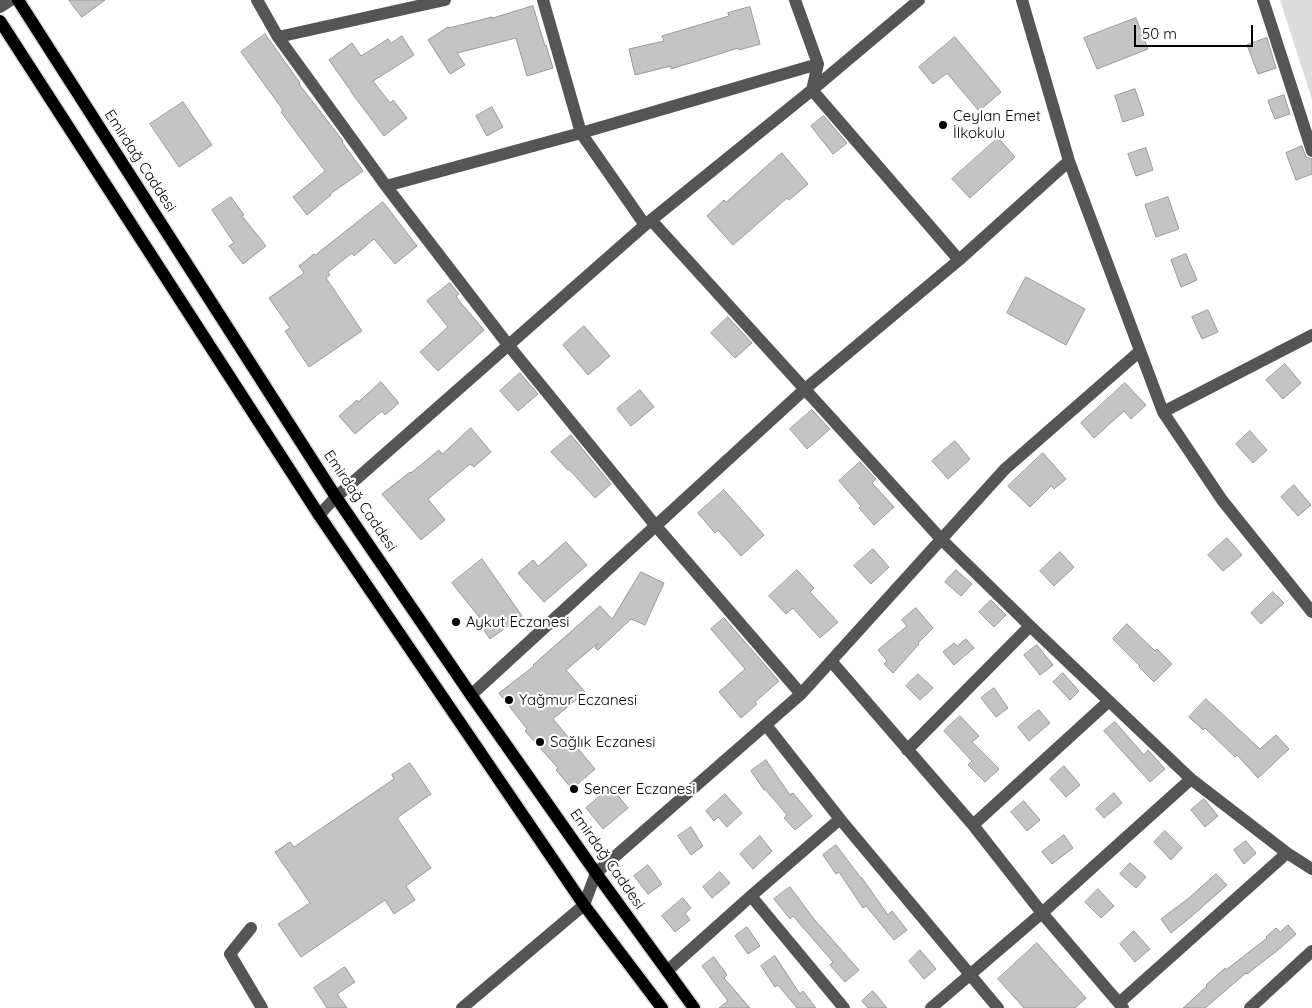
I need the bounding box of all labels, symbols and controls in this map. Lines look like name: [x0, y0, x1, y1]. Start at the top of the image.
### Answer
scale bar: [1137, 15, 1256, 47]
text: 50 m: [1142, 24, 1177, 43]
street label: Emirdağ Caddesi: [100, 107, 180, 215]
place label: Ceylan Emet İlkokulu: [953, 107, 1041, 142]
marker: Ceylan Emet İlkokulu: [937, 119, 949, 131]
street label: Emirdağ Caddesi: [319, 447, 401, 555]
place label: Aykut Eczanesi: [466, 613, 569, 631]
marker: Aykut Eczanesi: [450, 616, 462, 628]
place label: Yağmur Eczanesi: [519, 691, 637, 709]
marker: Yağmur Eczanesi: [503, 694, 515, 706]
place label: Sağlık Eczanesi: [550, 733, 656, 751]
marker: Sağlık Eczanesi: [534, 736, 546, 748]
place label: Sencer Eczanesi: [584, 780, 696, 798]
marker: Sencer Eczanesi: [568, 783, 580, 795]
street label: Emirdağ Caddesi: [566, 805, 648, 913]

